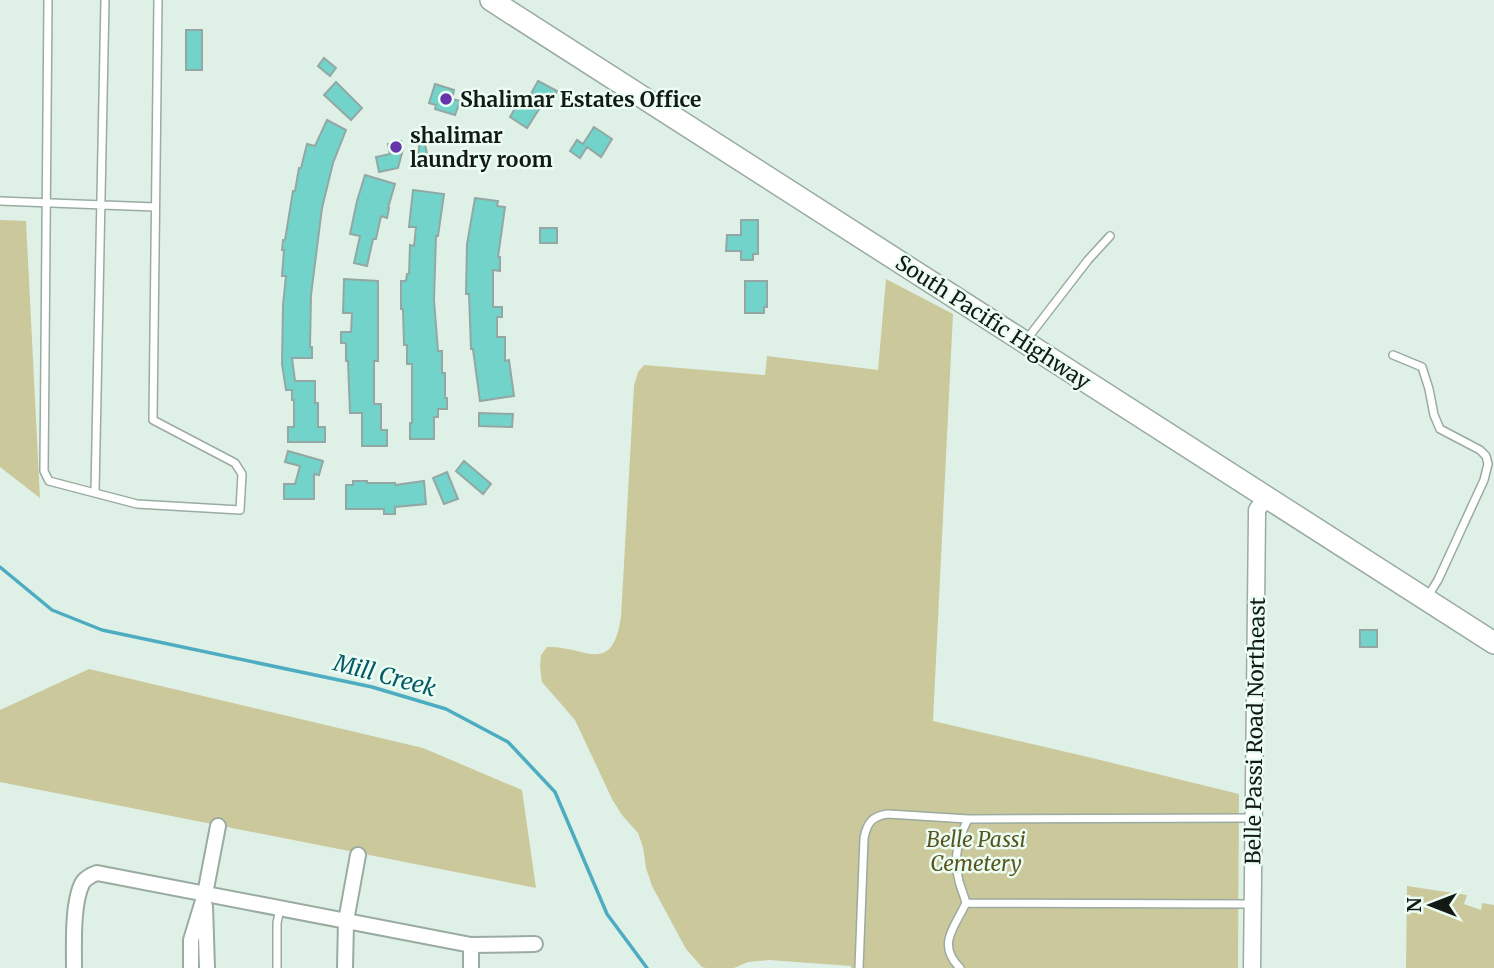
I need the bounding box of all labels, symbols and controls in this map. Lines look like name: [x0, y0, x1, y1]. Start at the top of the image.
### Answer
place label: Shalimar Estates Office: [460, 86, 701, 113]
marker: Shalimar Estates Office: [438, 91, 454, 107]
place label: shalimar laundry room: [410, 122, 553, 173]
marker: shalimar laundry room: [388, 139, 404, 155]
street label: South Pacific Highway: [890, 249, 1096, 396]
street label: Belle Passi Road Northeast: [1239, 597, 1271, 865]
water label: Mill Creek: [330, 647, 440, 703]
park label: Belle Passi Cemetery: [926, 826, 1026, 877]
north arrow: [1396, 870, 1466, 940]
text: N: [1402, 897, 1426, 913]

